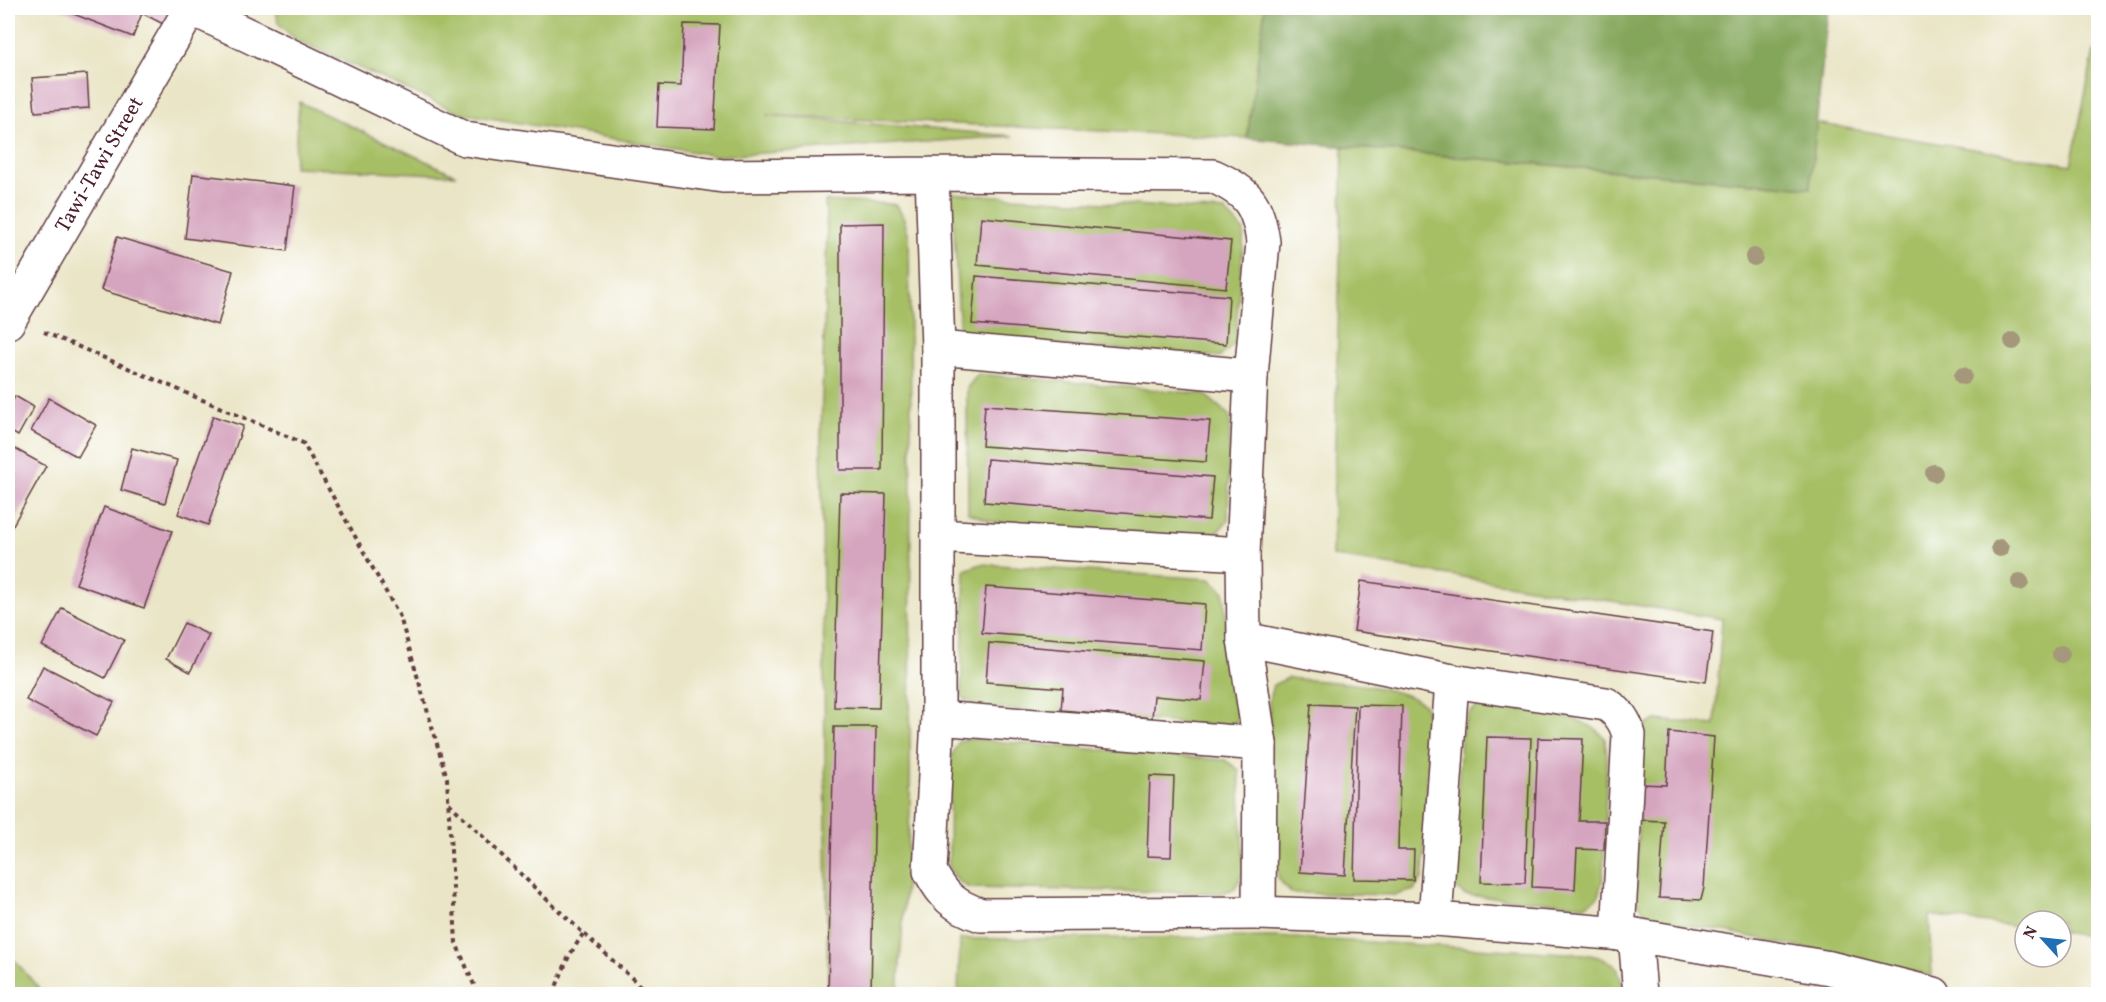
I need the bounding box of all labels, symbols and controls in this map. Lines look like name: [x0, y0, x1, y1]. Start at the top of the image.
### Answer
street label: Tawi-Tawi Street: [49, 91, 151, 238]
north arrow: [2013, 909, 2073, 969]
text: N: [2019, 923, 2044, 943]

